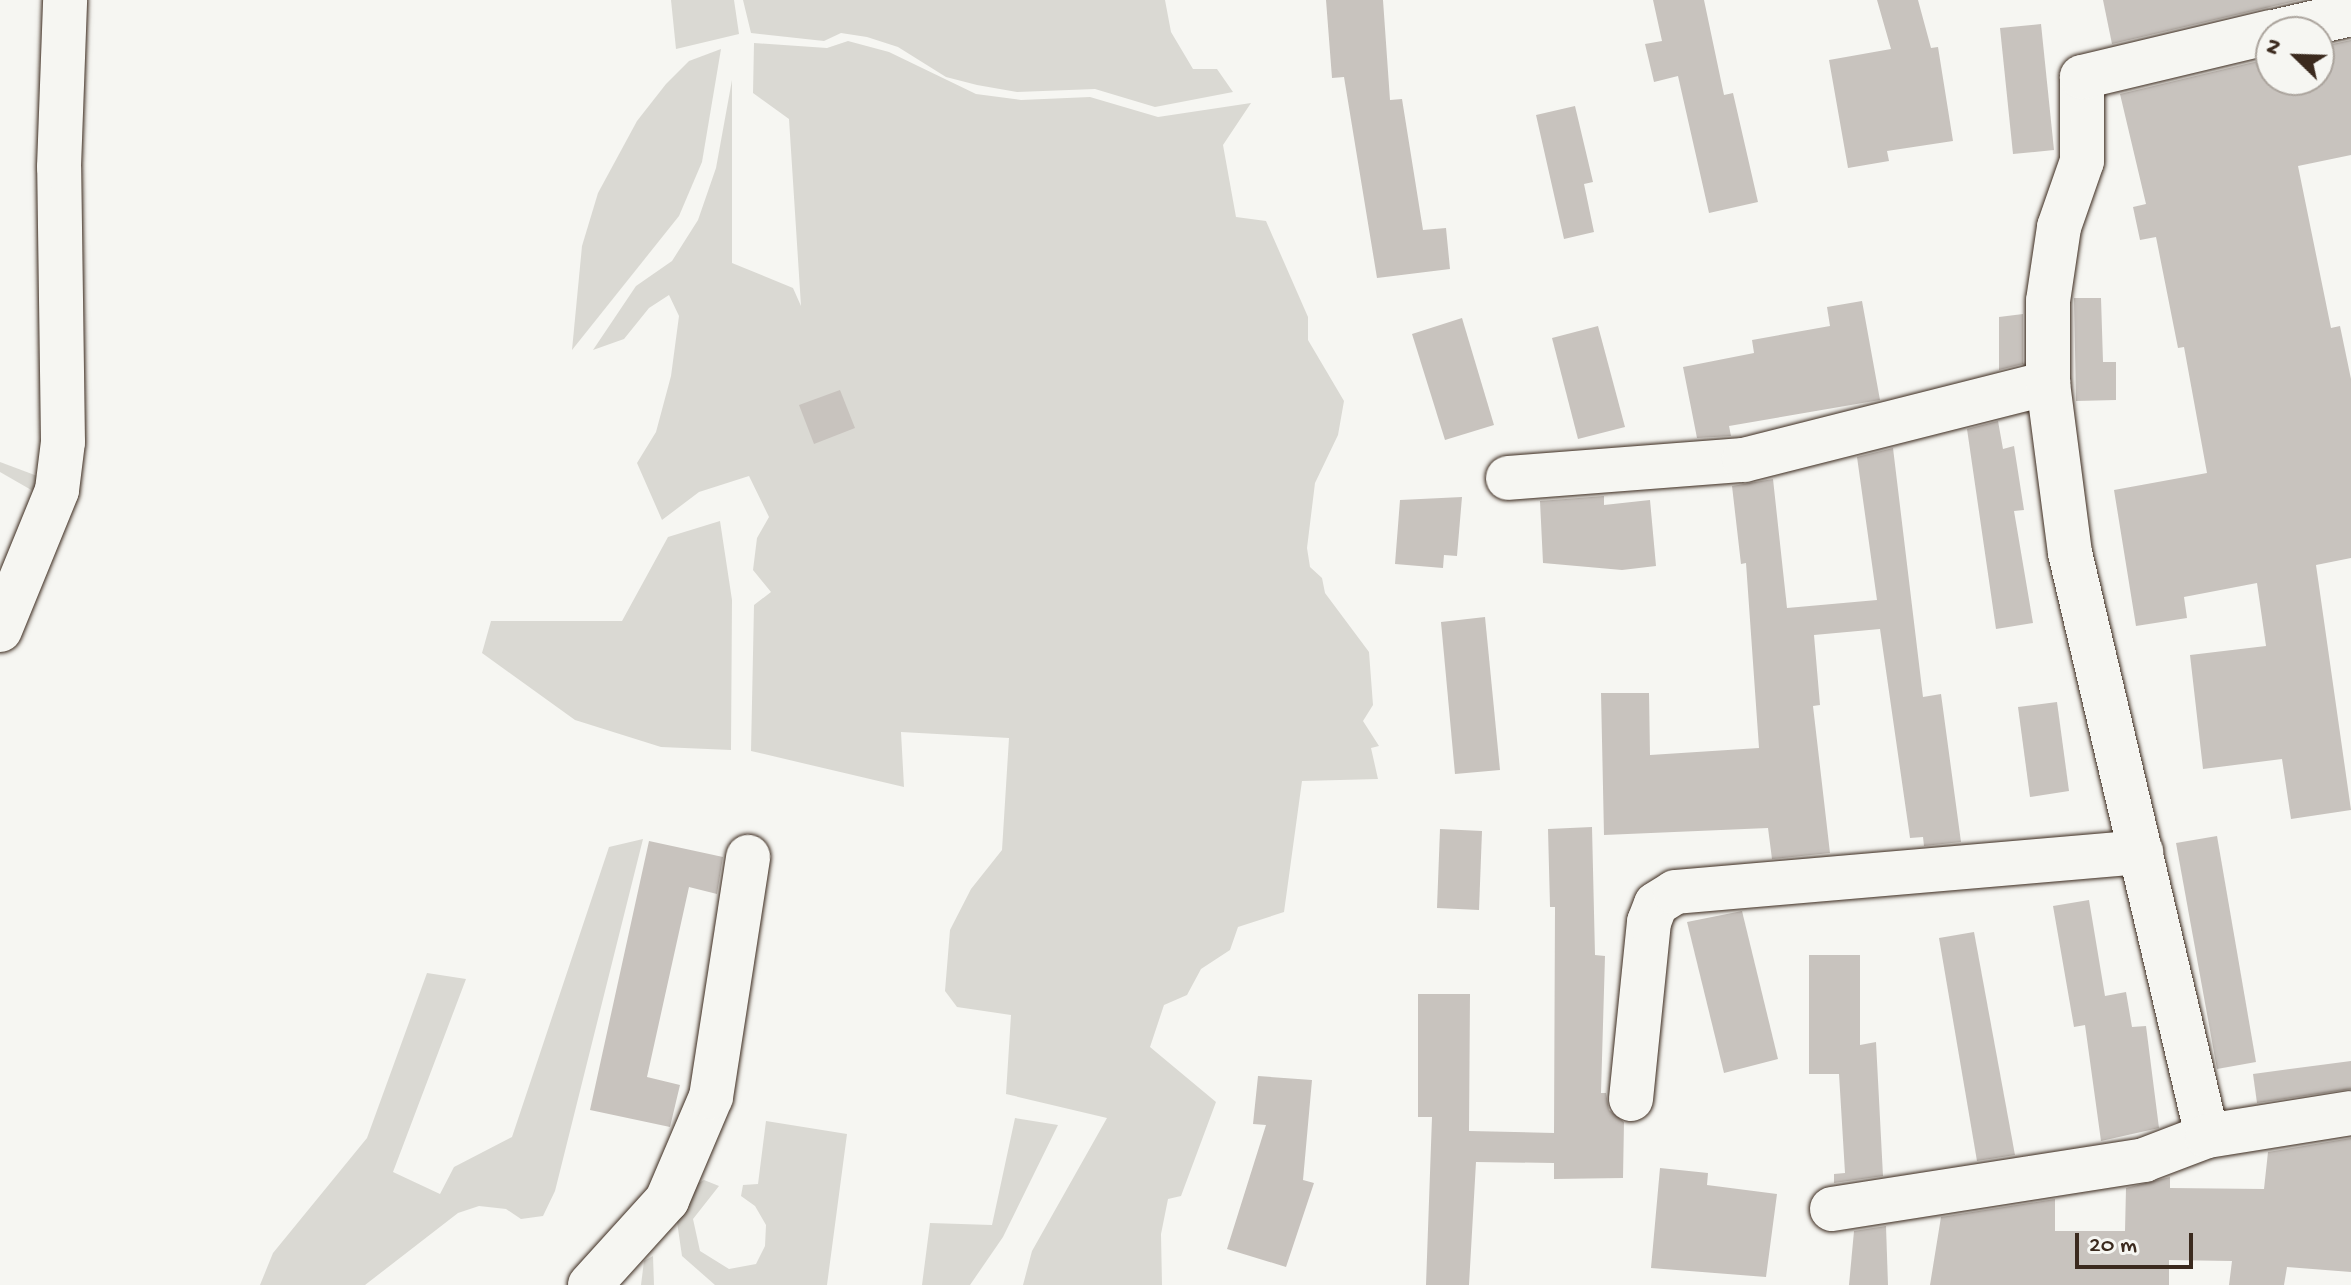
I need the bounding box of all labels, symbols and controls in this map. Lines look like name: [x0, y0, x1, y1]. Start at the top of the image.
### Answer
north arrow: [2255, 16, 2335, 96]
text: N: [2260, 36, 2290, 59]
scale bar: [2079, 1217, 2197, 1267]
text: 20 m: [2089, 1232, 2137, 1261]

